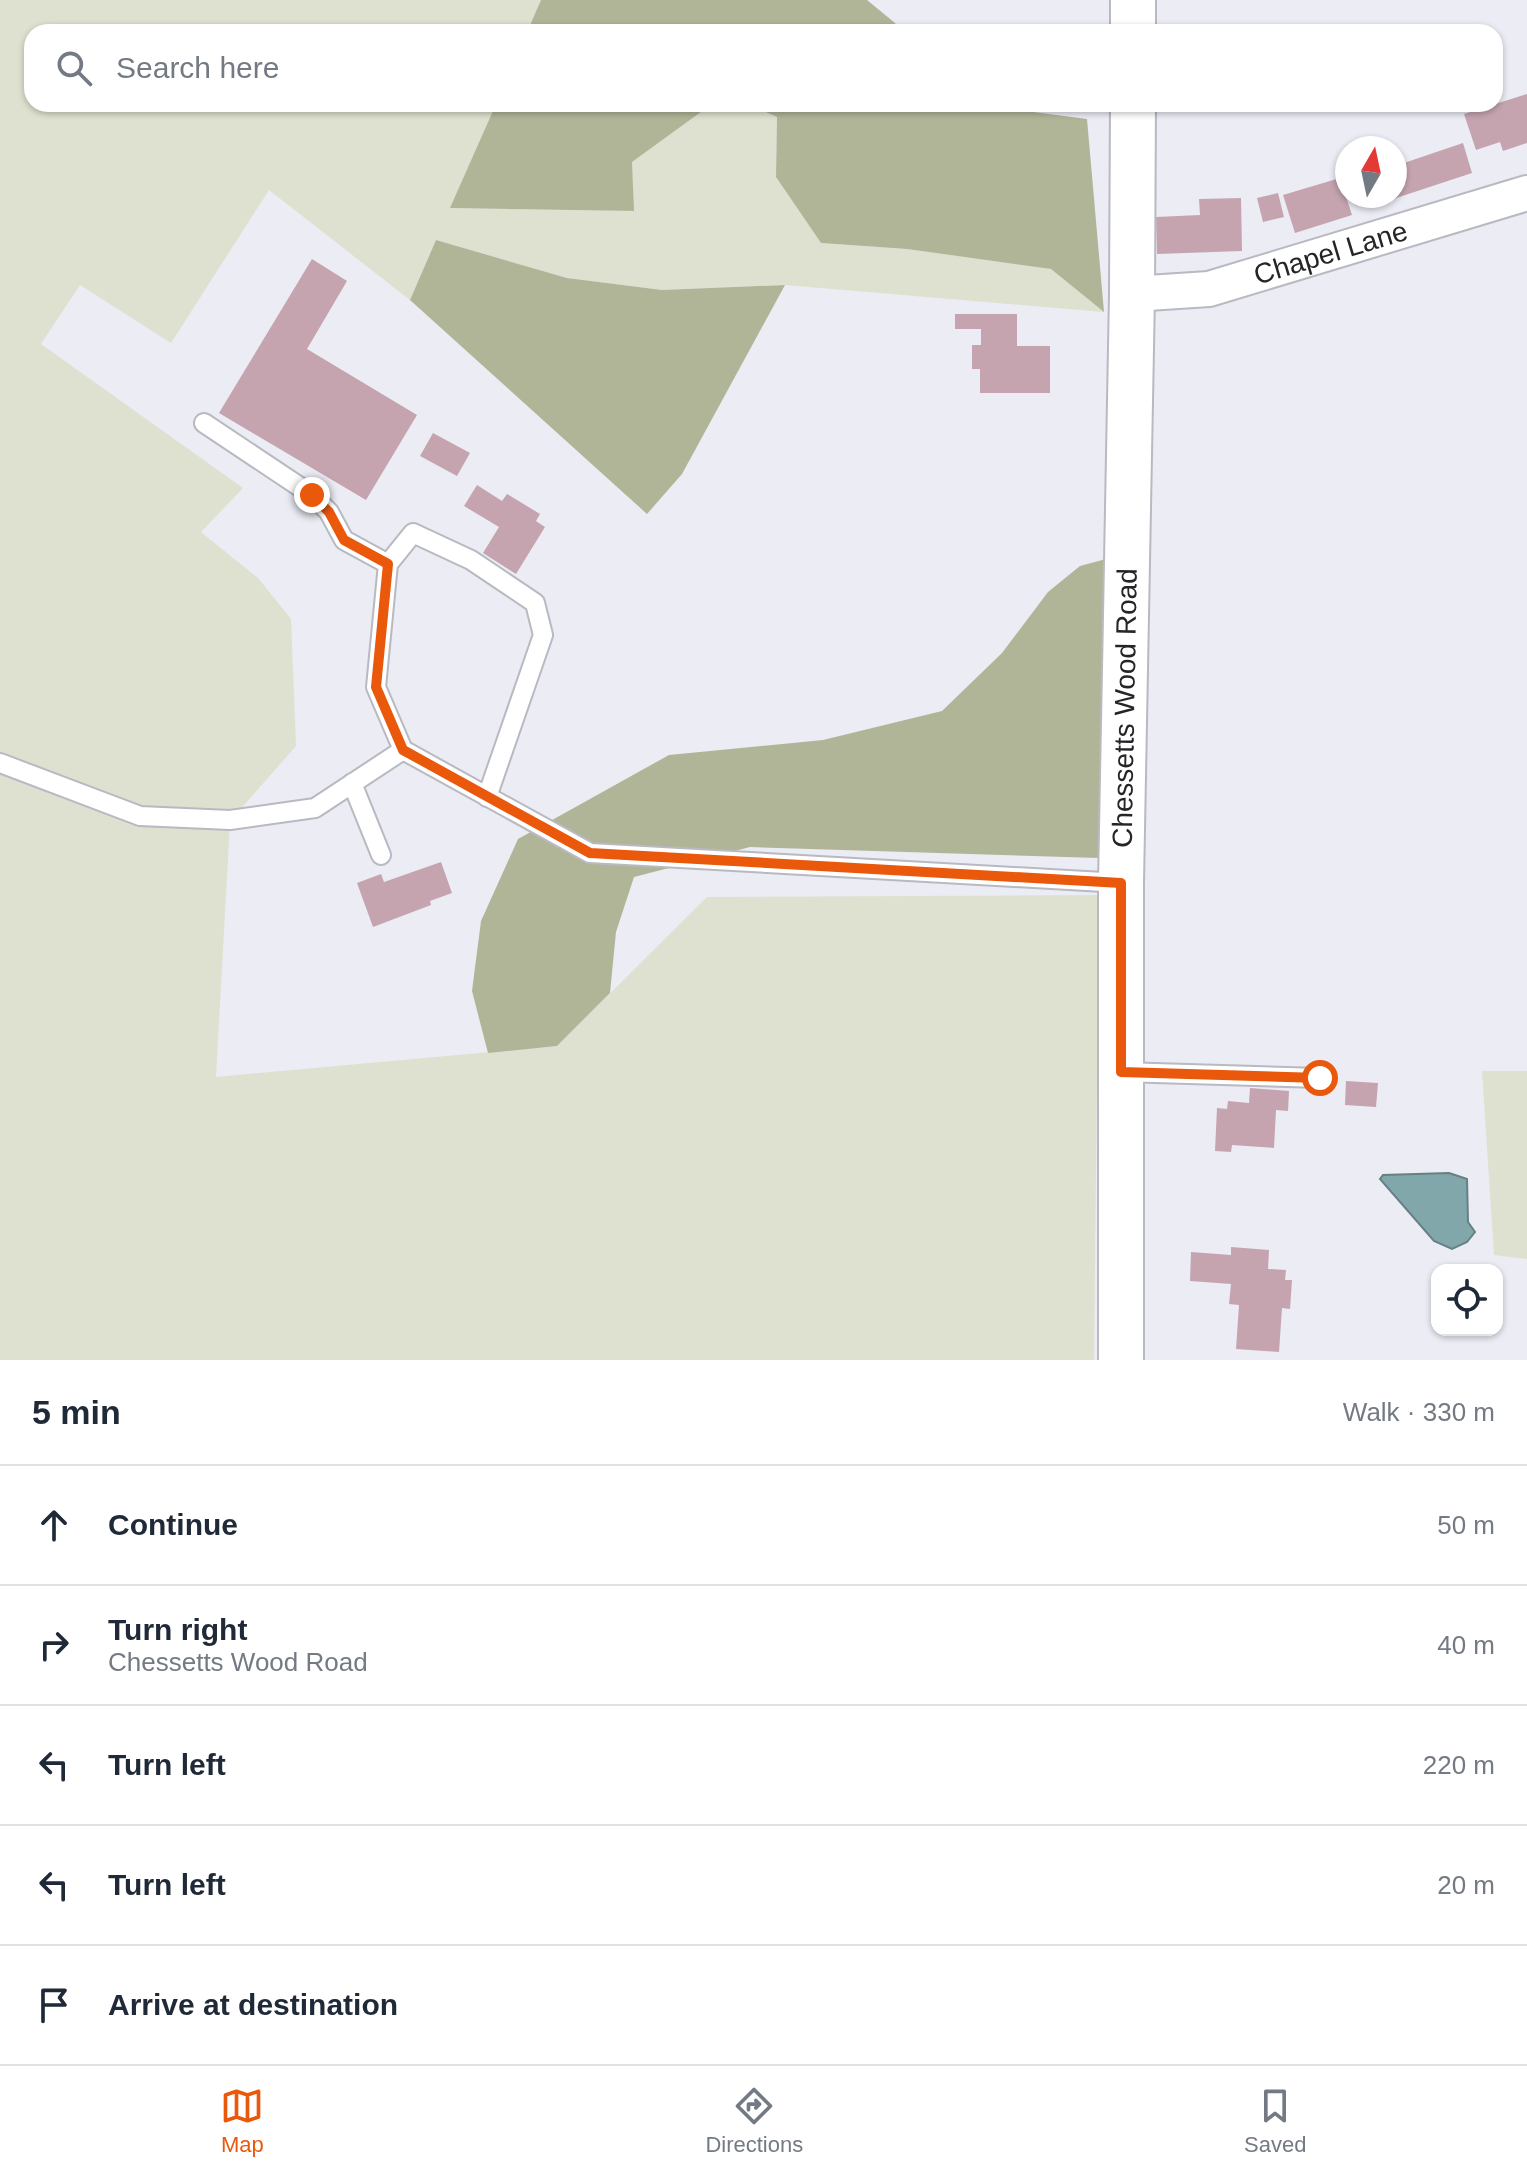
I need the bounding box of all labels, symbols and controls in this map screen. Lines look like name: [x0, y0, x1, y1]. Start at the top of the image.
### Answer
search box: [24, 24, 1503, 112]
icon: search: [52, 46, 96, 90]
text: Search here: [116, 51, 279, 84]
north arrow: [1335, 136, 1407, 208]
street label: Chapel Lane: [1250, 215, 1411, 290]
route end: [294, 477, 330, 513]
street label: Chessetts Wood Road: [1106, 568, 1142, 848]
route start: [1302, 1060, 1338, 1096]
map controls: [1431, 1264, 1503, 1336]
button: locate: [1431, 1264, 1503, 1336]
text: 5 min: [32, 1393, 121, 1431]
text: Walk · 330 m: [1343, 1397, 1495, 1427]
icon: ahead: [32, 1503, 76, 1547]
text: Continue: [108, 1508, 238, 1541]
text: 50 m: [1437, 1510, 1495, 1540]
text: Turn right: [108, 1613, 247, 1646]
icon: right: [32, 1623, 76, 1667]
text: 40 m: [1437, 1630, 1495, 1660]
text: Chessetts Wood Road: [108, 1647, 368, 1677]
icon: left: [32, 1743, 76, 1787]
text: Turn left: [108, 1748, 226, 1781]
text: 220 m: [1423, 1750, 1495, 1780]
icon: left: [32, 1863, 76, 1907]
text: Turn left: [108, 1868, 226, 1901]
text: 20 m: [1437, 1870, 1495, 1900]
icon: arrive: [32, 1983, 76, 2027]
text: Arrive at destination: [108, 1988, 398, 2021]
tab: Map: [220, 2084, 264, 2158]
tab: Directions: [705, 2084, 803, 2158]
tab: Saved: [1244, 2084, 1307, 2158]

